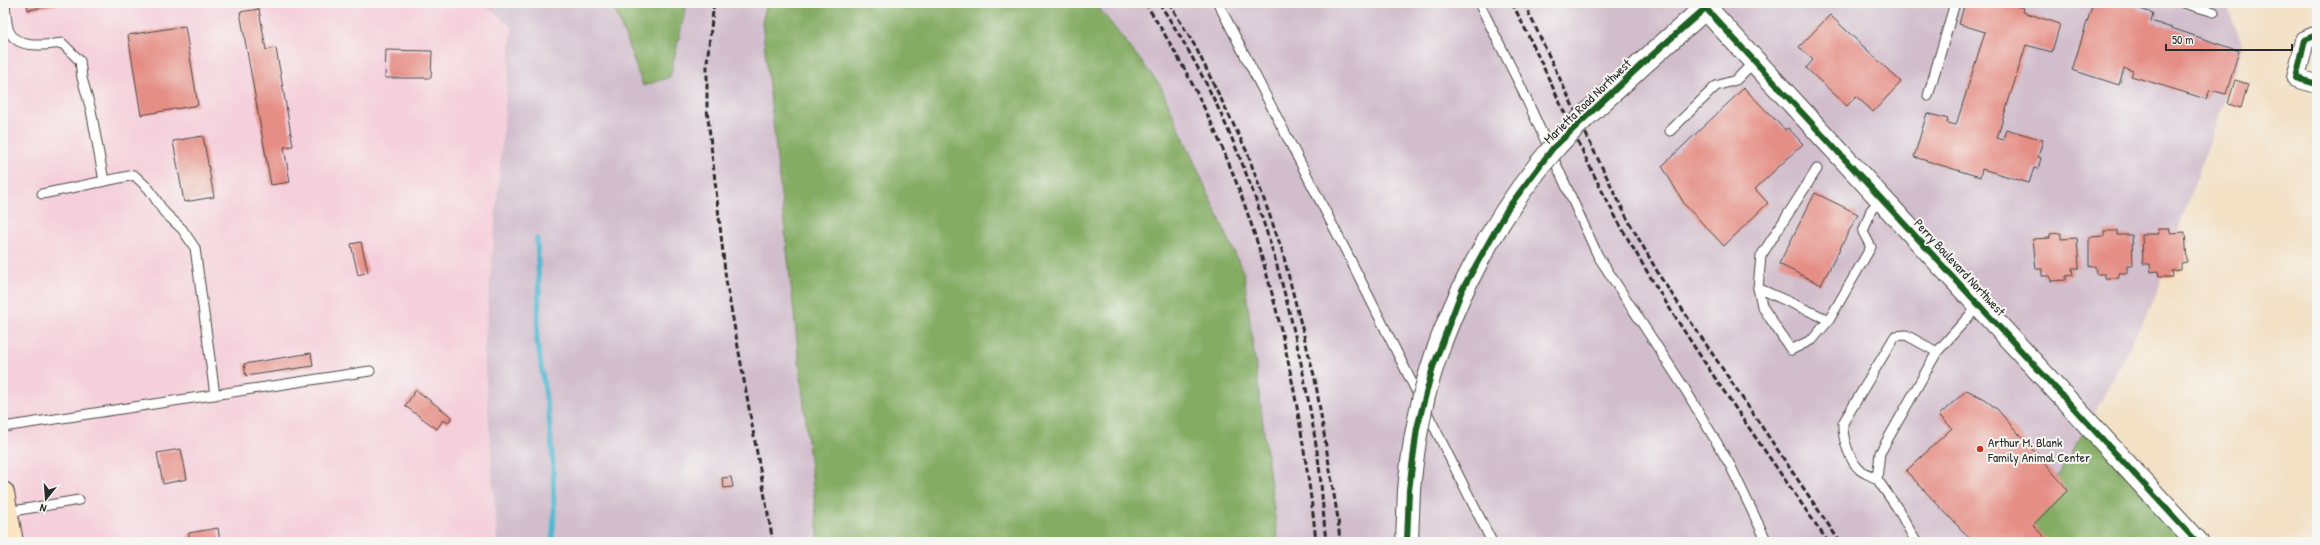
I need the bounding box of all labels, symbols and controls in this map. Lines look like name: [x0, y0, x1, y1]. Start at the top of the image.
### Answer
scale bar: [2166, 26, 2292, 52]
text: 50 m: [2172, 31, 2193, 48]
street label: Marietta Road Northwest: [1539, 54, 1635, 147]
street label: Perry Boulevard Northwest: [1910, 215, 2010, 320]
place label: Arthur M. Blank Family Animal Center: [1987, 433, 2090, 466]
marker: Arthur M. Blank Family Animal Center: [1975, 444, 1985, 454]
north arrow: [26, 479, 66, 519]
text: N: [38, 501, 48, 516]

